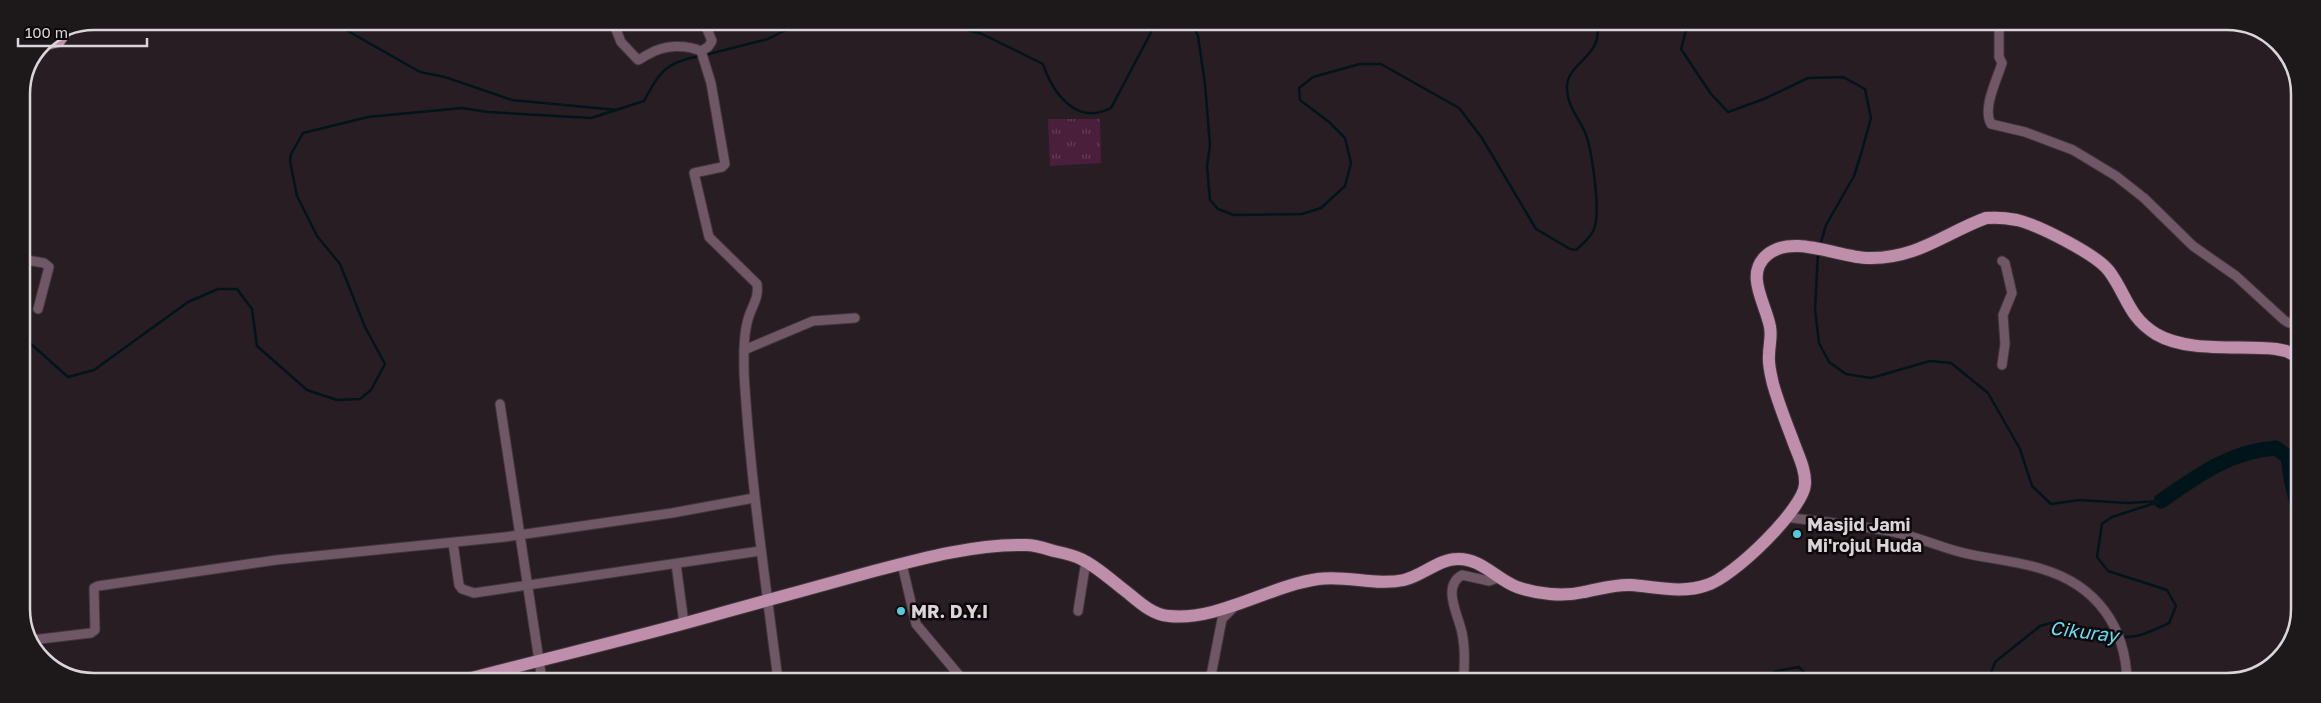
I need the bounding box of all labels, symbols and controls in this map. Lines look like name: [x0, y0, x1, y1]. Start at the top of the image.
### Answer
scale bar: [18, 15, 146, 47]
text: 100 m: [25, 23, 68, 41]
place label: Masjid Jami Mi'rojul Huda: [1807, 513, 1922, 556]
marker: Masjid Jami Mi'rojul Huda: [1791, 528, 1803, 540]
place label: MR. D.Y.I: [911, 600, 988, 622]
marker: MR. D.Y.I: [895, 605, 907, 617]
water label: Cikuray: [2049, 615, 2122, 647]

